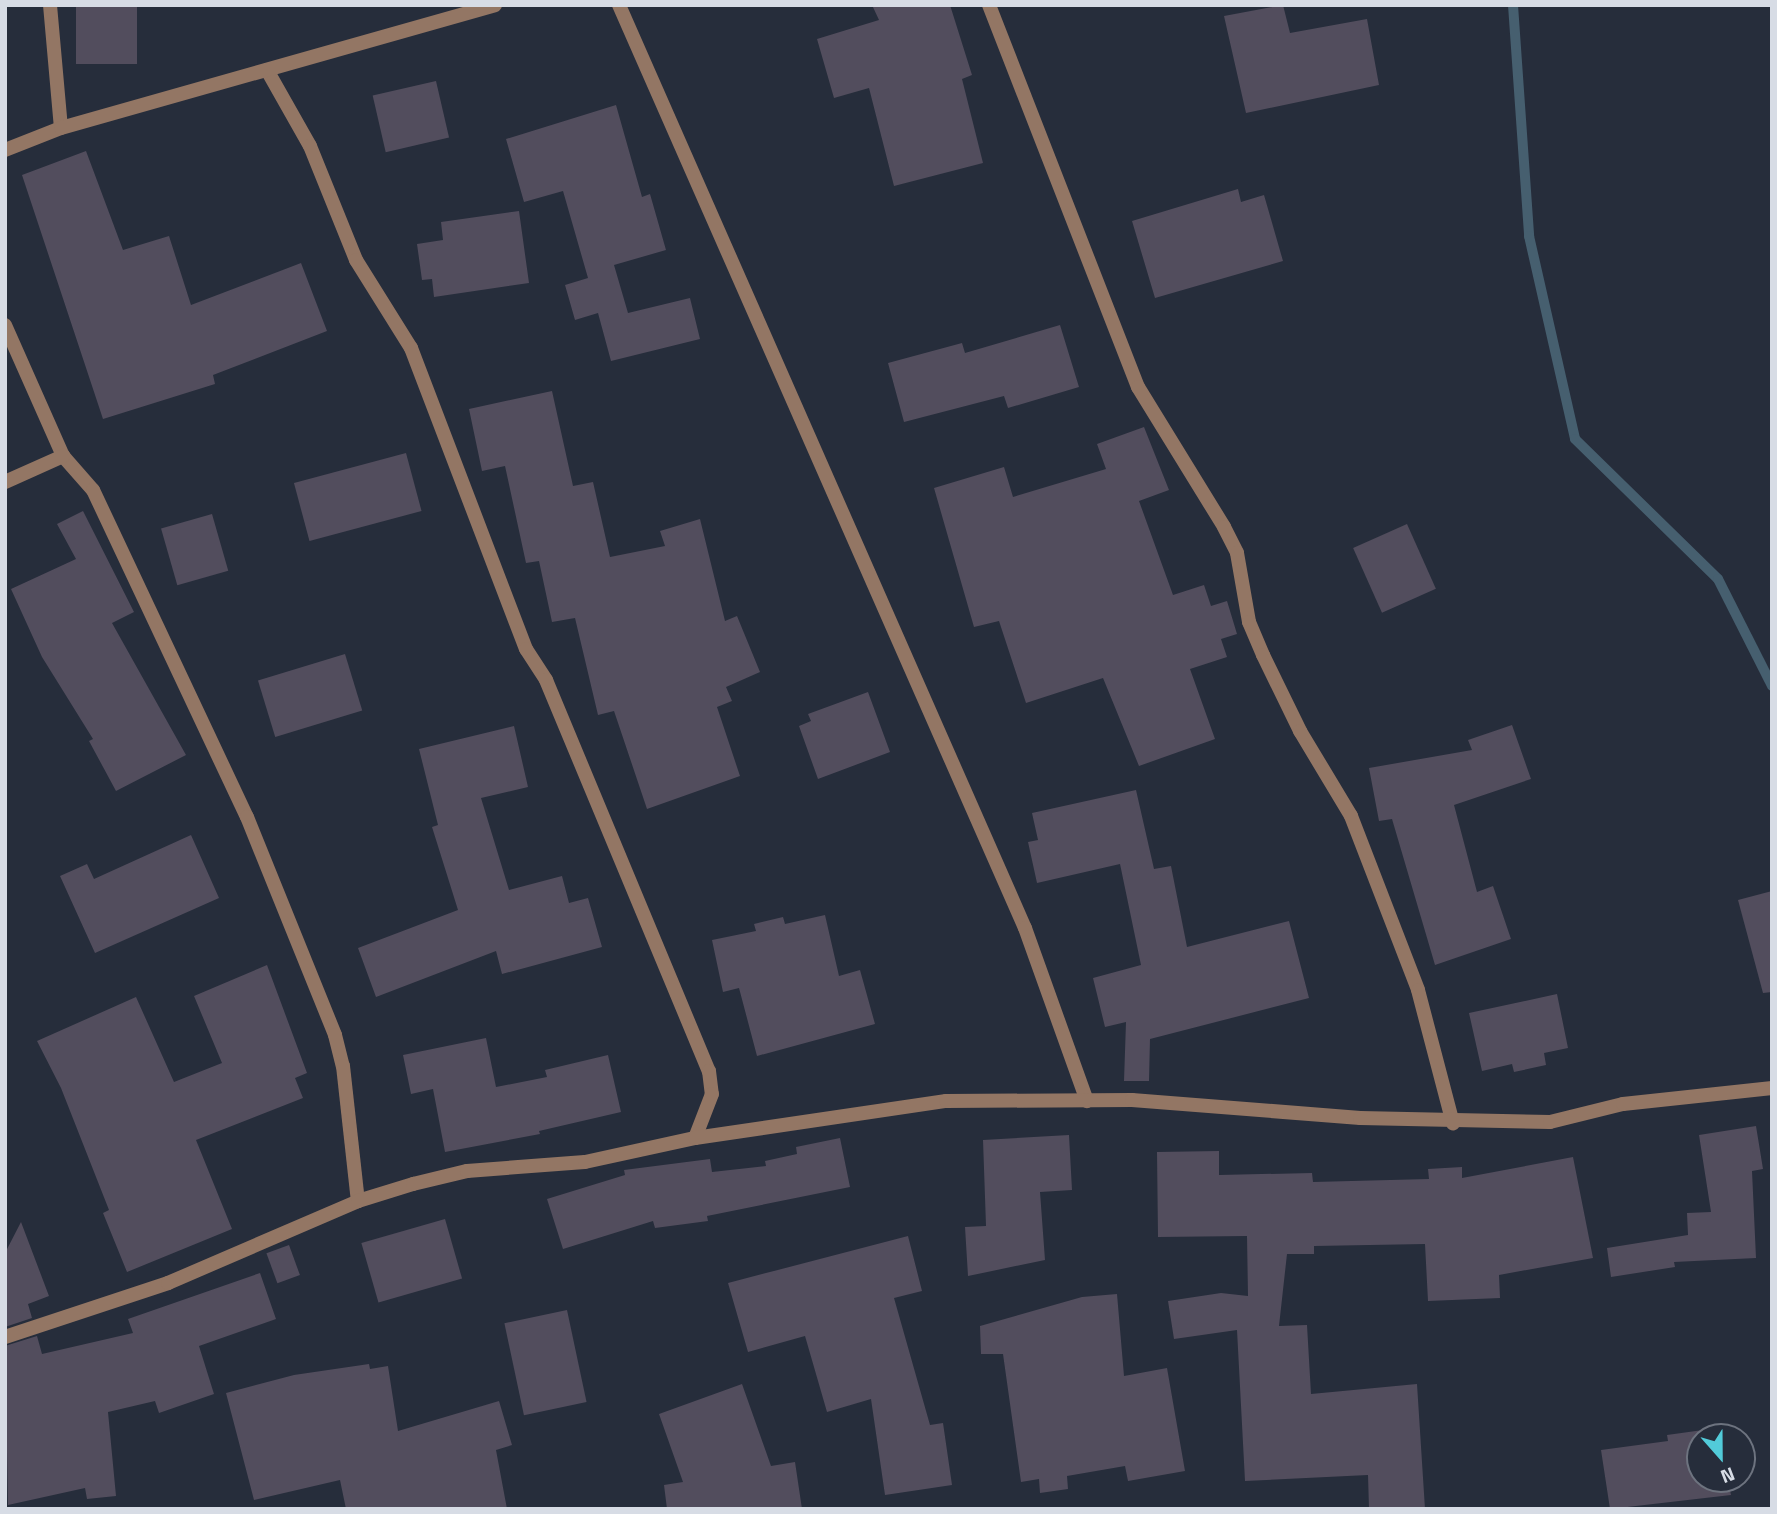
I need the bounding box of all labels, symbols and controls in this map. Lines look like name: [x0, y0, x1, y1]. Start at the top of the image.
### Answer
north arrow: [1686, 1423, 1756, 1493]
text: N: [1717, 1460, 1739, 1492]

